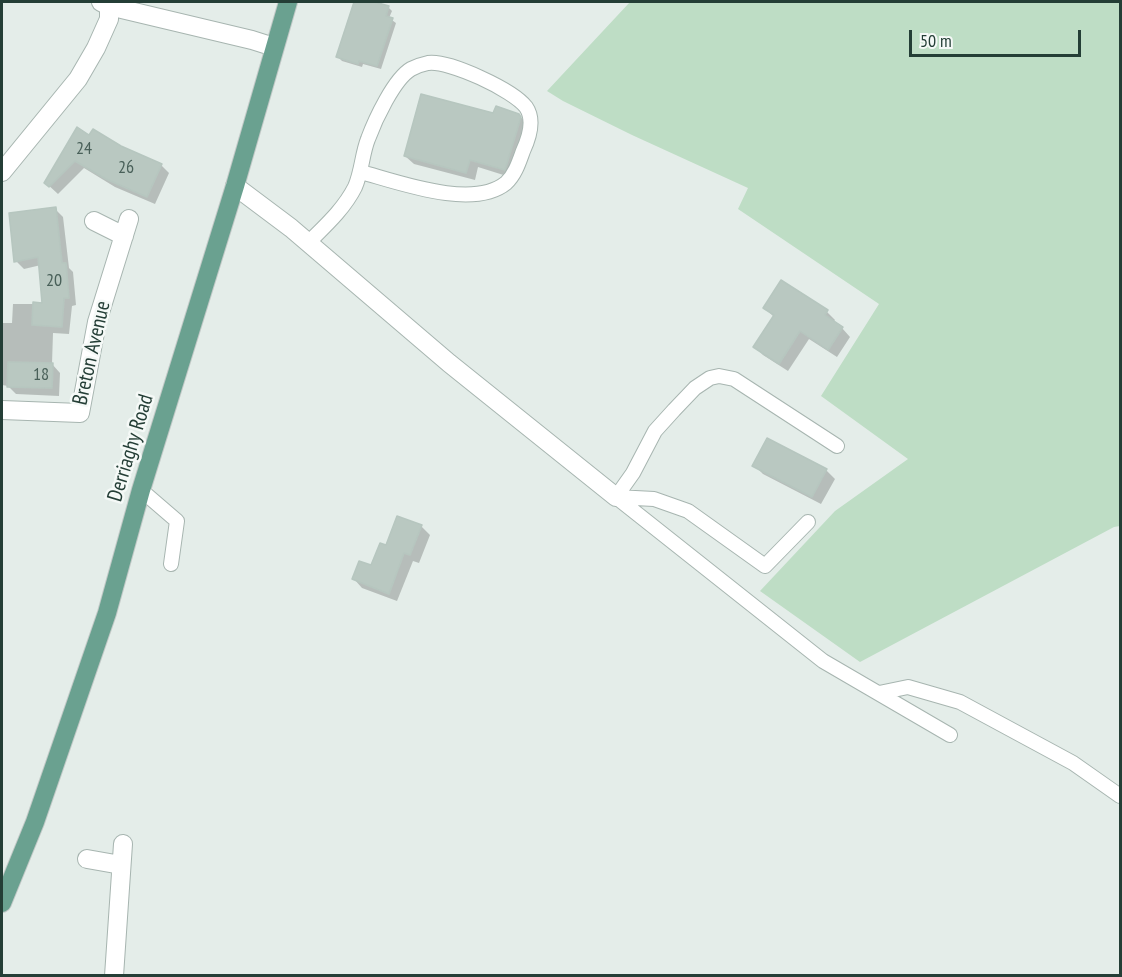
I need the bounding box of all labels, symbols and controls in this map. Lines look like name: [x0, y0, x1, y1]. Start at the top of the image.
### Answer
scale bar: [912, 18, 1084, 56]
text: 50 m: [920, 29, 952, 52]
house number: 24: [76, 138, 92, 160]
house number: 26: [118, 157, 134, 179]
house number: 20: [46, 270, 62, 292]
street label: Breton Avenue: [68, 299, 116, 407]
house number: 18: [33, 364, 49, 386]
street label: Derriaghy Road: [103, 391, 159, 505]

